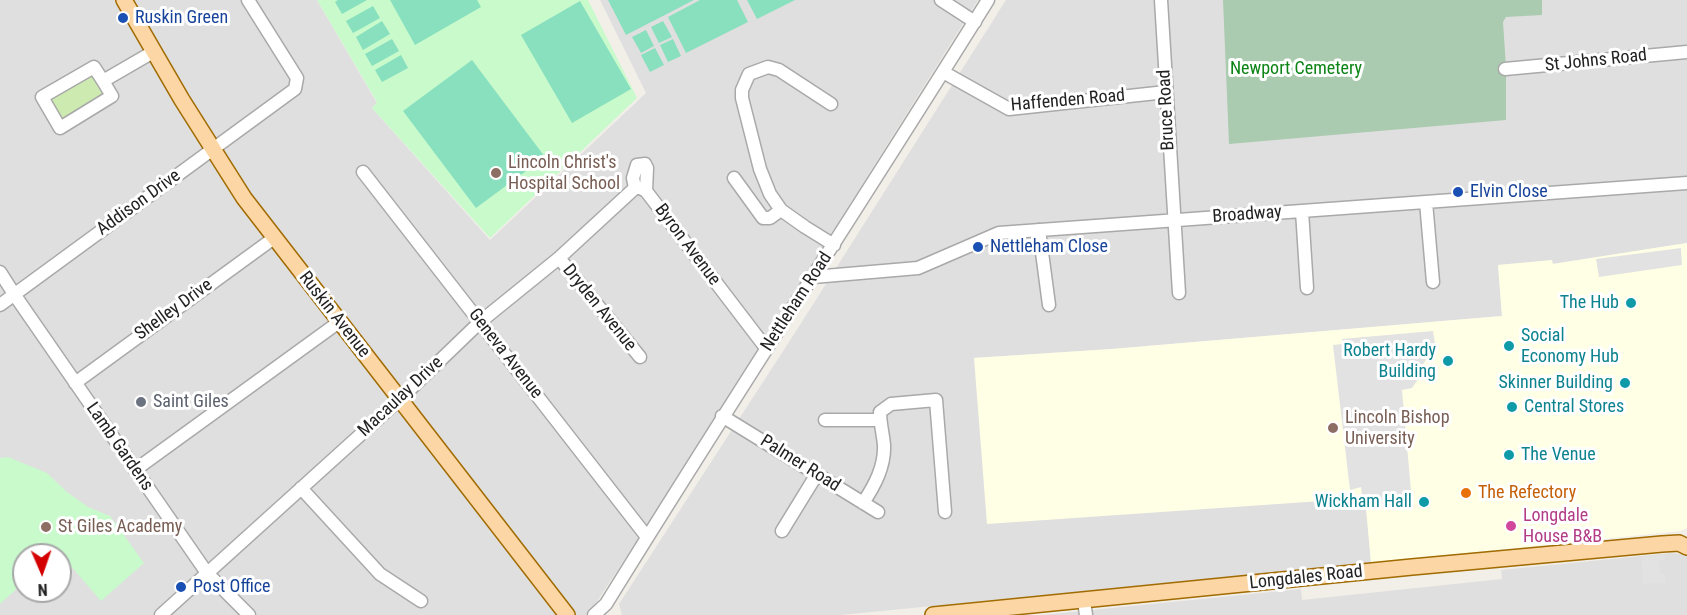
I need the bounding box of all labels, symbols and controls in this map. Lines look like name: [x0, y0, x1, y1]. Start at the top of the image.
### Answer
place label: Ruskin Green: [135, 7, 228, 29]
marker: Ruskin Green: [116, 11, 130, 25]
street label: St Johns Road: [1544, 45, 1648, 77]
park label: Newport Cemetery: [1230, 58, 1362, 80]
street label: Bruce Road: [1154, 69, 1180, 151]
street label: Haffenden Road: [1010, 85, 1126, 117]
place label: Lincoln Christ's Hospital School: [508, 152, 620, 195]
street label: Addison Drive: [93, 165, 185, 241]
marker: Lincoln Christ's Hospital School: [489, 166, 503, 180]
place label: Elvin Close: [1470, 181, 1548, 203]
marker: Elvin Close: [1451, 185, 1465, 199]
street label: Byron Avenue: [649, 200, 725, 290]
street label: Broadway: [1212, 202, 1282, 228]
place label: Nettleham Close: [990, 236, 1108, 258]
marker: Nettleham Close: [971, 240, 985, 254]
street label: Nettleham Road: [757, 248, 837, 356]
street label: Dryden Avenue: [557, 260, 641, 356]
street label: Ruskin Avenue: [294, 268, 374, 362]
street label: Shelley Drive: [131, 275, 217, 345]
place label: The Hub: [1560, 292, 1619, 314]
marker: The Hub: [1624, 296, 1638, 310]
street label: Geneva Avenue: [463, 305, 547, 403]
place label: Social Economy Hub: [1521, 325, 1619, 368]
marker: Social Economy Hub: [1502, 339, 1516, 353]
place label: Robert Hardy Building: [1343, 340, 1436, 382]
street label: Macaulay Drive: [354, 352, 448, 442]
marker: Robert Hardy Building: [1441, 354, 1455, 368]
place label: Skinner Building: [1498, 372, 1613, 394]
marker: Skinner Building: [1618, 376, 1632, 390]
place label: Saint Giles: [153, 391, 229, 413]
marker: Saint Giles: [134, 395, 148, 409]
place label: Central Stores: [1524, 396, 1624, 418]
street label: Lamb Gardens: [81, 399, 157, 495]
marker: Central Stores: [1505, 400, 1519, 414]
place label: Lincoln Bishop University: [1345, 407, 1450, 450]
marker: Lincoln Bishop University: [1326, 421, 1340, 435]
street label: Palmer Road: [756, 431, 844, 497]
place label: The Venue: [1521, 444, 1596, 466]
marker: The Venue: [1502, 448, 1516, 462]
place label: The Refectory: [1478, 482, 1576, 504]
marker: The Refectory: [1459, 486, 1473, 500]
place label: Wickham Hall: [1315, 491, 1412, 513]
marker: Wickham Hall: [1417, 495, 1431, 509]
place label: Longdale House B&B: [1523, 505, 1602, 548]
place label: St Giles Academy: [58, 516, 182, 538]
marker: Longdale House B&B: [1504, 519, 1518, 533]
marker: St Giles Academy: [39, 520, 53, 534]
north arrow: [12, 543, 72, 603]
street label: Longdales Road: [1248, 561, 1364, 595]
place label: Post Office: [193, 576, 271, 598]
text: N: [37, 580, 48, 599]
marker: Post Office: [174, 580, 188, 594]

